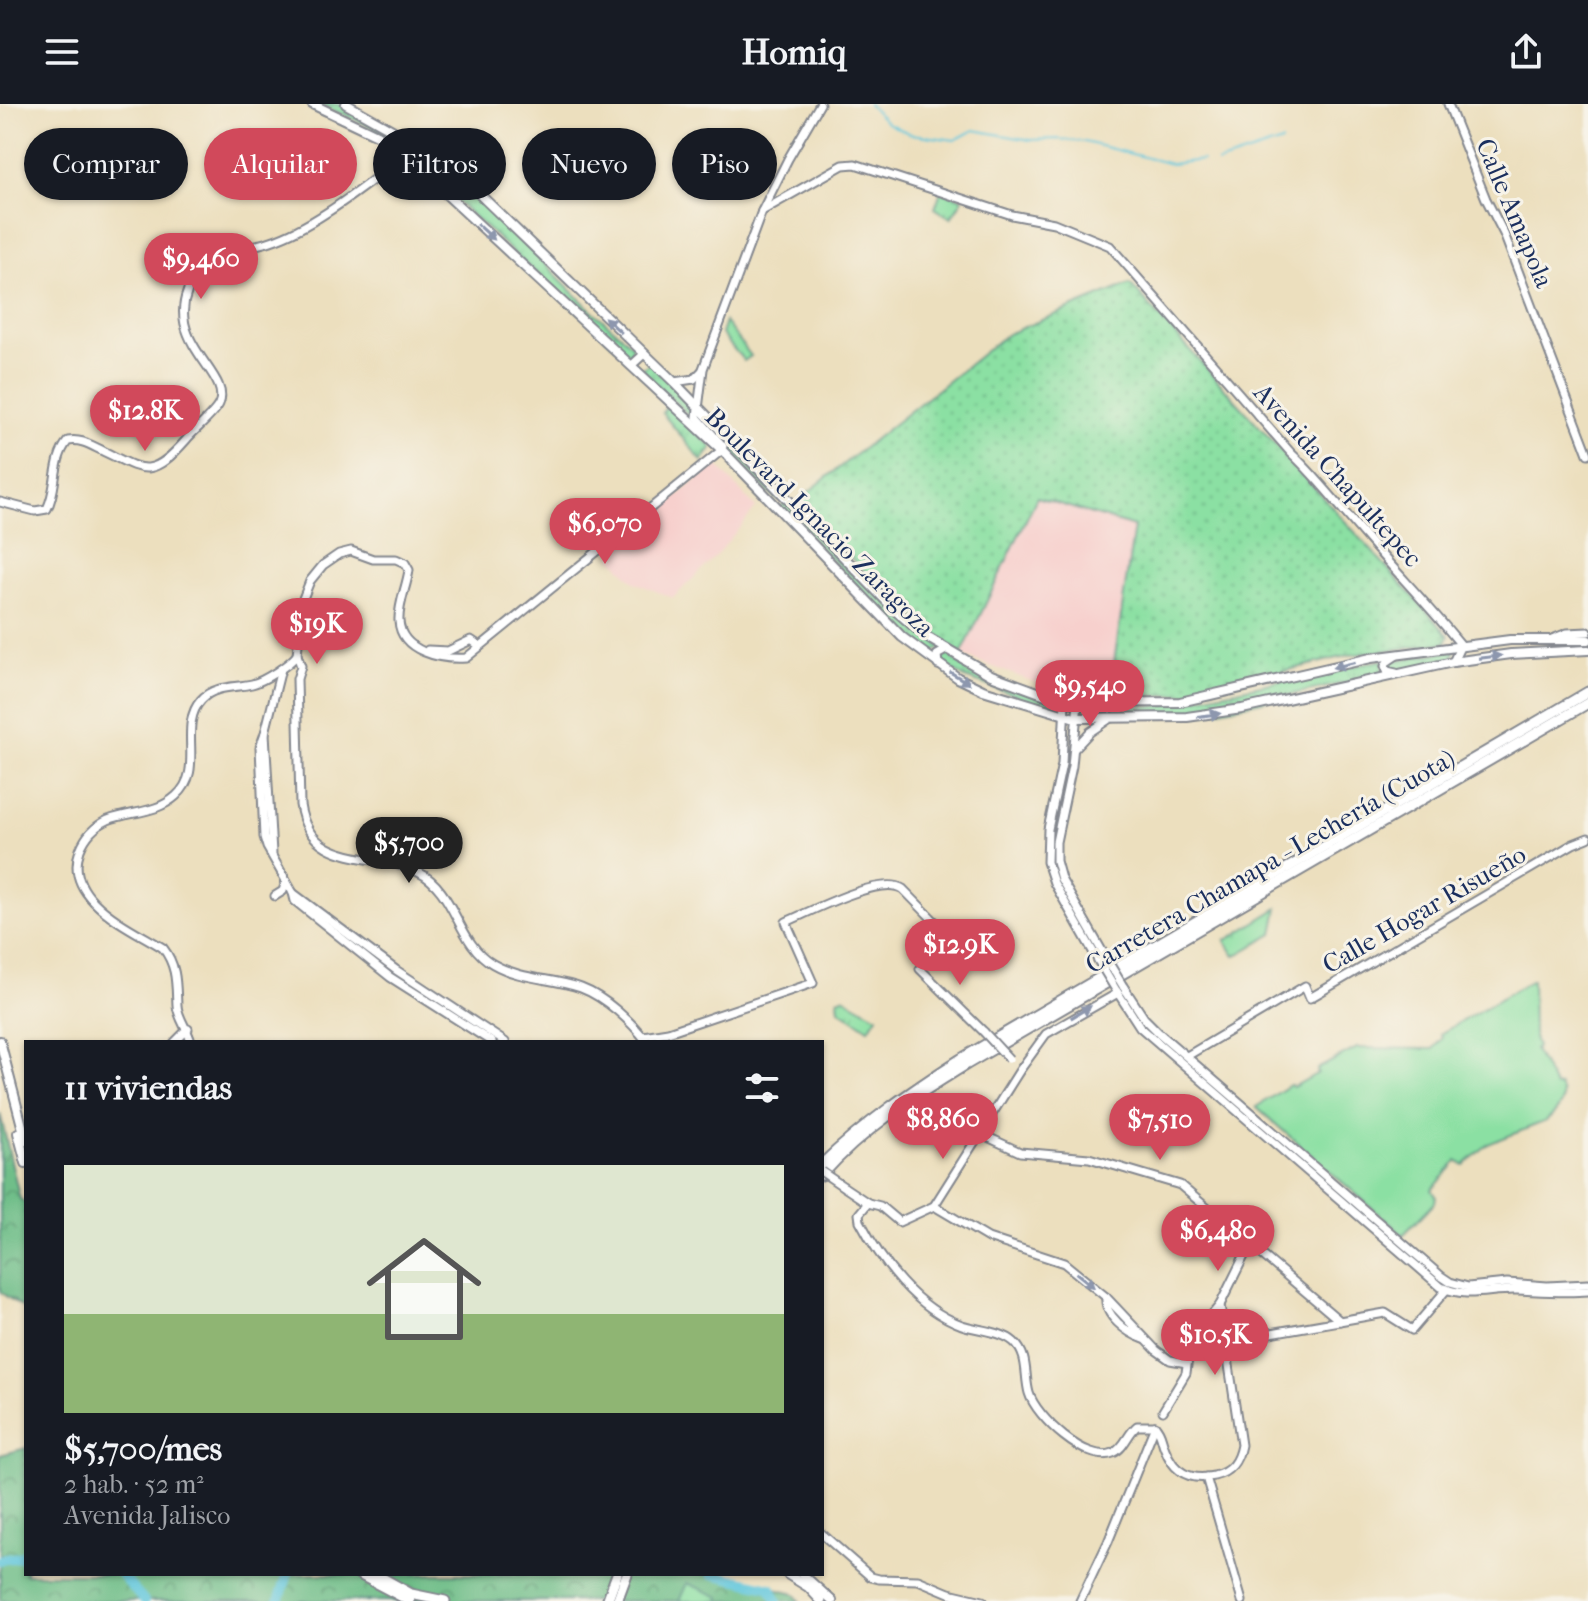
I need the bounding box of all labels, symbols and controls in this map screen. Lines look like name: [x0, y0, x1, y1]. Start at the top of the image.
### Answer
icon: menu: [40, 30, 84, 74]
icon: share: [1504, 30, 1548, 74]
text: Homiq: [741, 31, 847, 73]
chip: Comprar: [24, 128, 188, 200]
chip: Alquilar: [204, 128, 357, 200]
chip: Filtros: [373, 128, 506, 200]
chip: Nuevo: [522, 128, 656, 200]
chip: Piso: [672, 128, 777, 200]
street label: Calle Amapola: [1469, 134, 1560, 293]
one-way arrow: [476, 222, 495, 240]
pin: $9,460: [136, 233, 266, 301]
text: $9,460: [162, 243, 240, 274]
one-way arrow: [603, 316, 622, 334]
street label: Avenida Chapultepec: [1246, 376, 1428, 574]
pin: $12.8K: [80, 385, 210, 453]
text: $12.8K: [108, 395, 182, 426]
street label: Boulevard Ignacio Zaragoza: [699, 401, 941, 644]
pin: $6,070: [540, 498, 670, 566]
text: $6,070: [568, 508, 642, 539]
pin: $19K: [270, 598, 364, 666]
text: $19K: [289, 608, 345, 639]
one-way arrow: [1478, 650, 1503, 663]
one-way arrow: [1331, 659, 1356, 671]
pin: $9,540: [1025, 660, 1155, 728]
text: $9,540: [1053, 670, 1127, 701]
one-way arrow: [949, 671, 971, 685]
one-way arrow: [1196, 708, 1221, 721]
street label: Carretera Chamapa - Lechería (Cuota): [1080, 743, 1461, 980]
pin: $5,700: [344, 817, 474, 885]
text: $5,700: [374, 827, 444, 858]
street label: Calle Hogar Risueño: [1317, 839, 1532, 980]
pin: $12.9K: [895, 919, 1025, 987]
text: $12.9K: [923, 929, 997, 960]
one-way arrow: [1070, 1005, 1092, 1019]
icon: filters: [740, 1066, 784, 1110]
text: 11 viviendas: [64, 1068, 232, 1108]
pin: $8,860: [878, 1093, 1008, 1161]
pin: $7,510: [1095, 1094, 1225, 1162]
text: $8,860: [906, 1103, 980, 1134]
text: $7,510: [1127, 1104, 1193, 1135]
pin: $6,480: [1153, 1205, 1283, 1273]
text: $6,480: [1179, 1215, 1257, 1246]
icon: home: [352, 1217, 496, 1361]
one-way arrow: [1075, 1271, 1095, 1288]
pin: $10.5K: [1150, 1309, 1280, 1377]
text: $10.5K: [1179, 1319, 1251, 1350]
text: $5,700/mes: [64, 1429, 222, 1469]
text: 2 hab. · 52 m²: [64, 1469, 204, 1500]
text: Avenida Jalisco: [64, 1500, 230, 1531]

